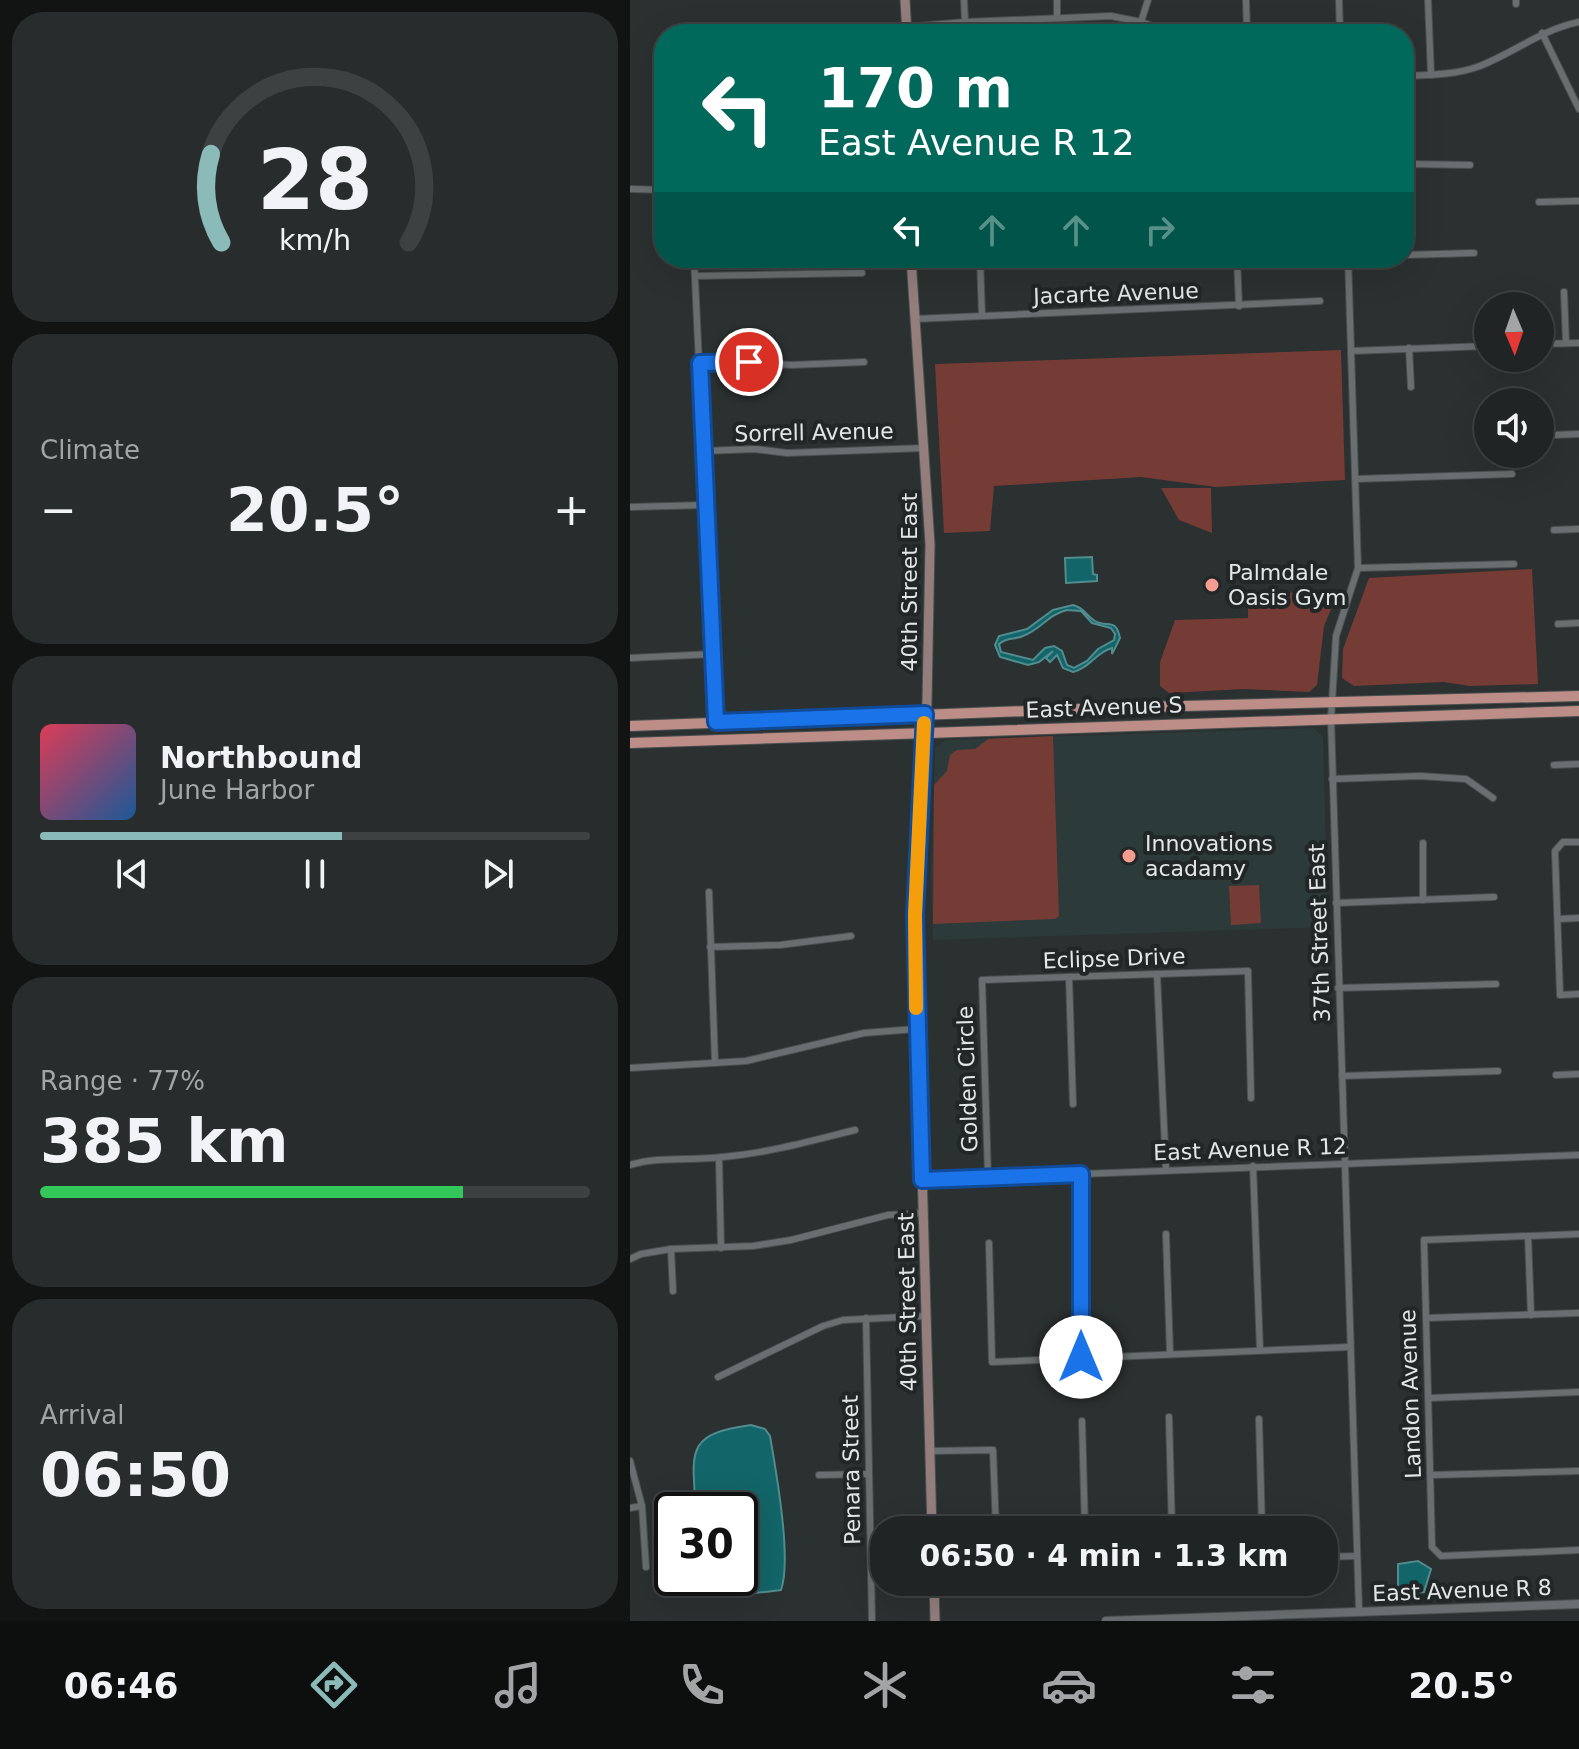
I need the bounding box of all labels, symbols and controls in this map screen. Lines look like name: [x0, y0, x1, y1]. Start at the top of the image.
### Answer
text: 170 m: [818, 55, 1013, 120]
icon: left: [686, 56, 790, 160]
text: East Avenue R 12: [818, 122, 1135, 163]
text: 28: [257, 131, 373, 228]
icon: left: [886, 208, 930, 252]
icon: ahead: [970, 208, 1014, 252]
icon: ahead: [1054, 208, 1098, 252]
icon: right: [1138, 208, 1182, 252]
text: km/h: [279, 223, 351, 257]
street label: Jacarte Avenue: [1031, 278, 1199, 309]
north arrow: [1474, 292, 1554, 372]
map controls: [1474, 292, 1554, 468]
pin: [715, 328, 783, 396]
icon: arrive: [727, 340, 771, 384]
button: sound: [1474, 388, 1554, 468]
street label: Sorrell Avenue: [734, 419, 894, 446]
text: Climate: [40, 435, 140, 465]
text: 20.5°: [226, 475, 404, 545]
text: −: [40, 484, 77, 535]
text: +: [553, 484, 590, 535]
street label: 40th Street East: [897, 492, 922, 671]
place label: Palmdale Oasis Gym: [1228, 560, 1346, 610]
marker: Palmdale Oasis Gym: [1203, 576, 1221, 594]
street label: East Avenue S: [1025, 692, 1183, 723]
text: Northbound: [160, 740, 363, 775]
text: June Harbor: [160, 775, 314, 805]
place label: Innovations acadamy: [1145, 831, 1273, 881]
street label: 37th Street East: [1304, 843, 1335, 1023]
marker: Innovations acadamy: [1120, 847, 1138, 865]
icon: previous: [110, 852, 154, 896]
icon: pause: [293, 852, 337, 896]
icon: next: [476, 852, 520, 896]
street label: Eclipse Drive: [1042, 944, 1186, 973]
street label: Golden Circle: [952, 1005, 983, 1153]
text: Range · 77%: [40, 1066, 205, 1096]
text: 385 km: [40, 1106, 289, 1176]
street label: East Avenue R 12: [1153, 1134, 1347, 1165]
street label: 40th Street East: [893, 1212, 922, 1392]
street label: Landon Avenue: [1395, 1309, 1426, 1479]
position arrow: [1039, 1315, 1123, 1399]
street label: Penara Street: [838, 1395, 865, 1545]
text: Arrival: [40, 1400, 124, 1430]
text: 06:50: [40, 1440, 231, 1510]
speed limit sign: 30: [654, 1492, 758, 1596]
text: 06:50 · 4 min · 1.3 km: [919, 1538, 1289, 1573]
street label: East Avenue R 8: [1372, 1575, 1552, 1606]
icon: directions: [306, 1657, 362, 1713]
icon: music: [490, 1657, 546, 1713]
icon: phone: [674, 1657, 730, 1713]
icon: climate: [857, 1657, 913, 1713]
icon: car: [1041, 1657, 1097, 1713]
icon: filters: [1225, 1657, 1281, 1713]
text: 06:46: [64, 1665, 178, 1706]
text: 20.5°: [1408, 1665, 1515, 1706]

